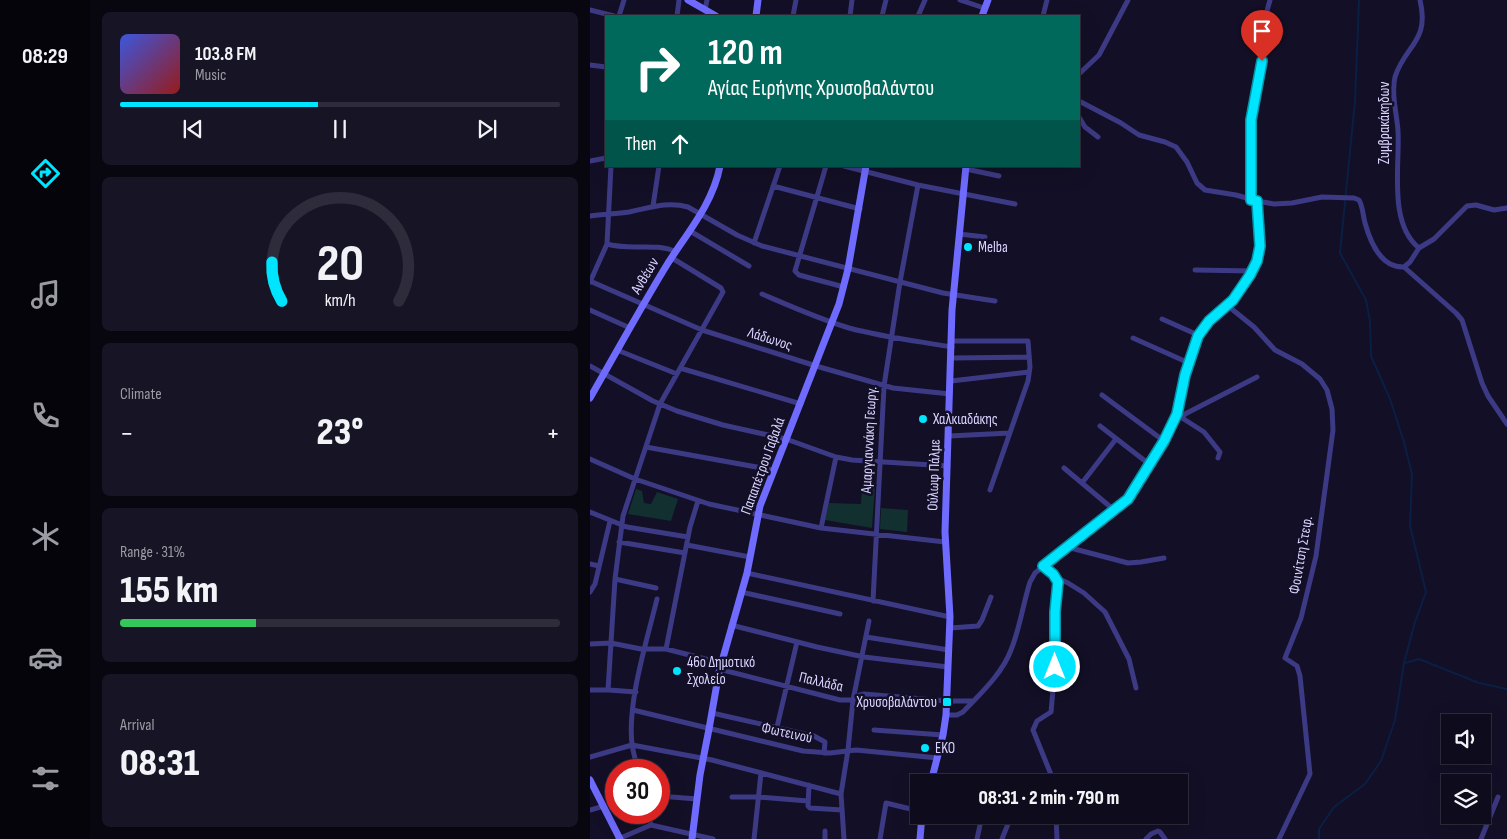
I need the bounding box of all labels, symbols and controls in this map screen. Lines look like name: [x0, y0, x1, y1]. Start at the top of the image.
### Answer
pin: [1241, 10, 1283, 61]
icon: arrive: [1248, 17, 1276, 45]
text: 120 m: [708, 32, 783, 75]
icon: right: [625, 35, 690, 100]
text: 08:29: [22, 43, 68, 70]
text: 103.8 FM: [195, 43, 256, 66]
text: Music: [195, 66, 226, 85]
text: Αγίας Ειρήνης Χρυσοβαλάντου: [708, 75, 934, 102]
street label: Ζυμβρακάκηδων: [1375, 82, 1394, 164]
icon: previous: [179, 115, 207, 143]
icon: pause: [326, 115, 354, 143]
icon: next: [473, 115, 501, 143]
icon: ahead: [666, 130, 694, 158]
text: Then: [625, 133, 656, 156]
icon: directions: [28, 156, 63, 191]
text: 20: [316, 233, 364, 296]
place label: Melba: [978, 238, 1008, 257]
marker: Melba: [962, 241, 974, 253]
street label: Ανθέων: [626, 254, 663, 299]
icon: music: [28, 277, 63, 312]
text: km/h: [325, 290, 355, 311]
street label: Λάδωνος: [744, 323, 795, 355]
text: Climate: [120, 385, 162, 404]
street label: Αμαργιαννάκη Γεωργ.: [857, 386, 881, 495]
icon: phone: [28, 398, 63, 433]
text: 23°: [317, 410, 363, 455]
place label: Χαλκιαδάκης: [932, 410, 998, 429]
marker: Χαλκιαδάκης: [917, 413, 929, 425]
street label: Παπαπέτρου Γαβαλά: [737, 414, 790, 517]
text: −: [120, 417, 134, 450]
text: +: [546, 417, 560, 450]
street label: Ούλωφ Πάλμε: [923, 438, 945, 511]
street label: Φοινίτση Στεφ.: [1285, 514, 1317, 596]
icon: climate: [28, 519, 63, 554]
text: Range · 31%: [120, 543, 185, 562]
text: 155 km: [120, 568, 218, 613]
icon: car: [28, 640, 63, 675]
position arrow: [1028, 640, 1080, 692]
place label: 46ο Δημοτικό Σχολείο: [687, 653, 755, 689]
marker: 46ο Δημοτικό Σχολείο: [671, 665, 683, 677]
street label: Παλλάδα: [797, 668, 846, 696]
place label: Χρυσοβαλάντου: [855, 693, 937, 712]
marker: Χρυσοβαλάντου: [941, 696, 953, 708]
map controls: [1441, 714, 1491, 824]
button: sound: [1441, 714, 1491, 764]
text: Arrival: [120, 716, 154, 735]
street label: Φωτεινού: [760, 718, 814, 748]
place label: EKO: [935, 739, 955, 758]
text: 08:31: [120, 741, 199, 786]
marker: EKO: [919, 742, 931, 754]
speed limit sign: 30: [605, 759, 670, 824]
icon: filters: [28, 761, 63, 796]
button: layers: [1441, 774, 1491, 824]
text: 08:31 · 2 min · 790 m: [979, 787, 1119, 810]

